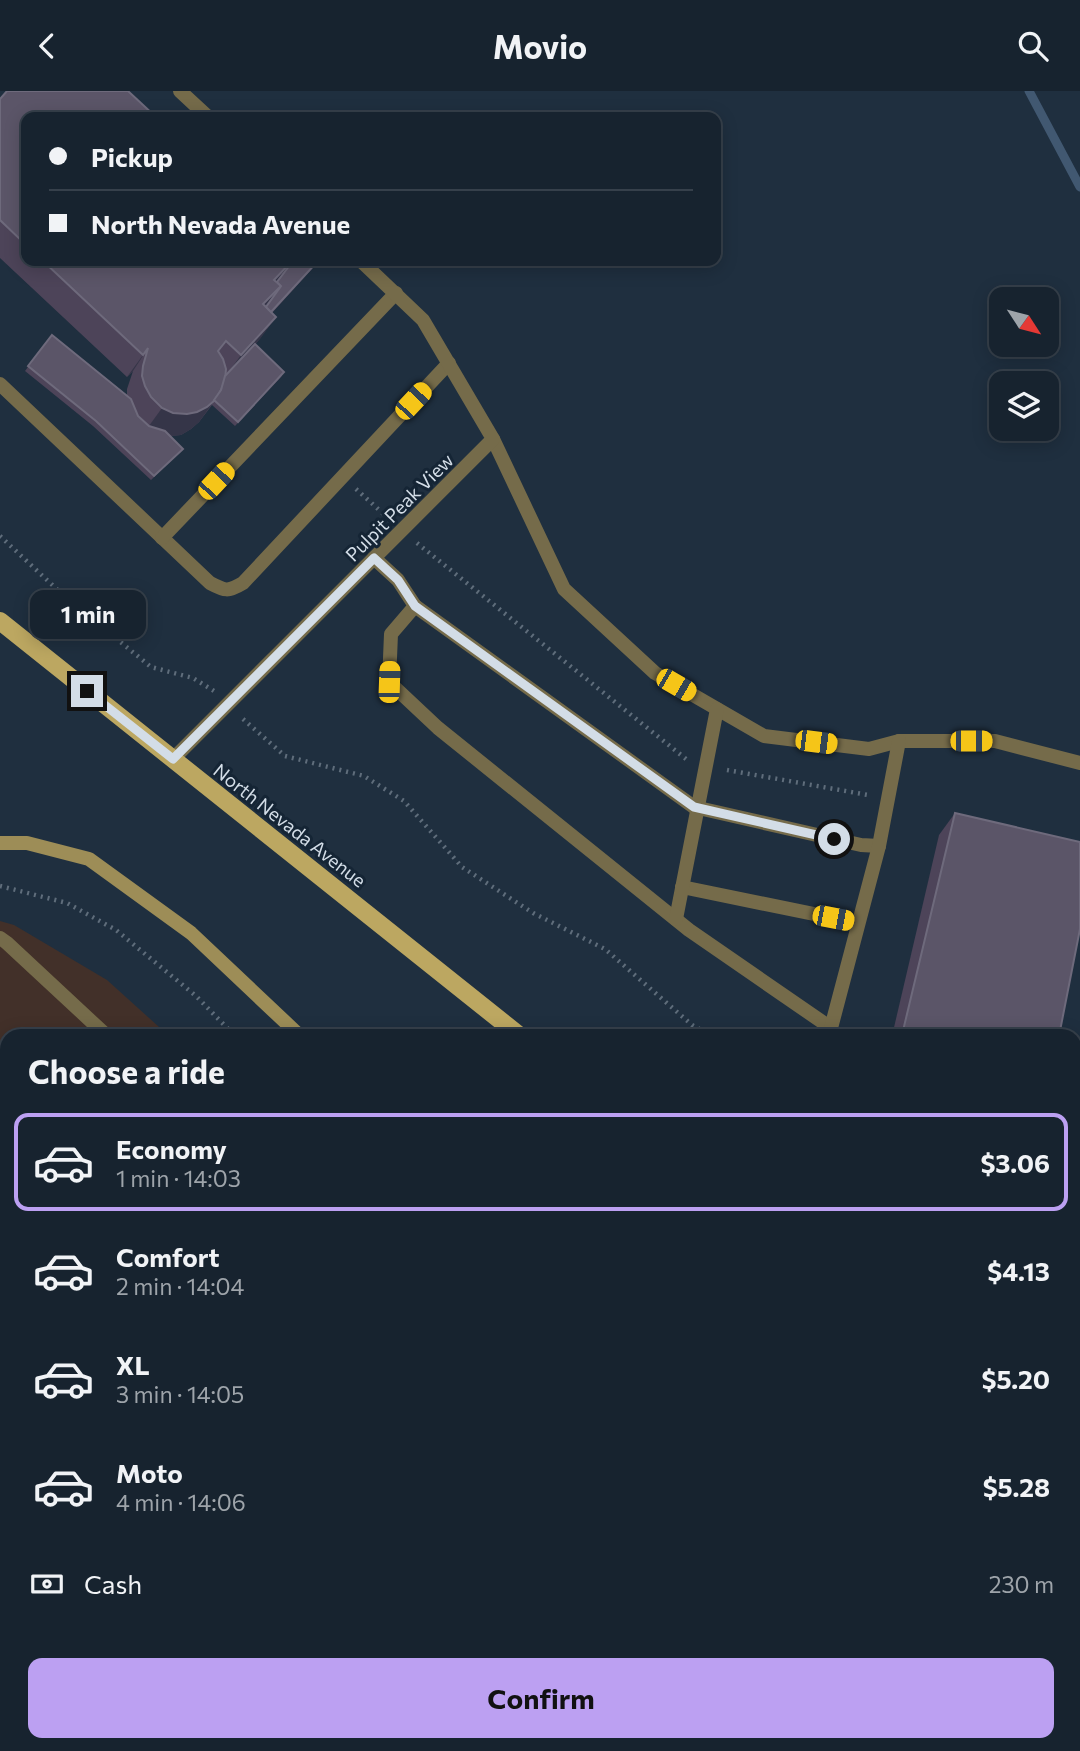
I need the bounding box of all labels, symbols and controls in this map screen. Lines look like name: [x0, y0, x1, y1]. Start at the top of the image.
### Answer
text: Movio: [493, 26, 587, 66]
icon: back: [28, 27, 66, 65]
icon: search: [1014, 27, 1052, 65]
text: Pickup: [91, 141, 173, 172]
text: North Nevada Avenue: [91, 208, 350, 239]
north arrow: [989, 287, 1059, 357]
map controls: [989, 287, 1059, 441]
button: layers: [989, 371, 1059, 441]
car: [391, 378, 436, 424]
street label: Pulpit Peak View: [340, 448, 458, 566]
car: [194, 458, 239, 504]
callout: 1 min: [29, 589, 145, 639]
text: 1 min: [61, 600, 115, 628]
car: [378, 661, 401, 703]
car: [653, 665, 700, 705]
route end: [71, 675, 103, 707]
car: [794, 729, 839, 755]
car: [951, 731, 993, 752]
street label: North Nevada Avenue: [209, 758, 371, 892]
route start: [818, 823, 850, 855]
car: [811, 904, 856, 932]
text: Choose a ride: [28, 1051, 225, 1091]
icon: car: [32, 1131, 95, 1194]
text: Economy: [116, 1133, 227, 1164]
text: $3.06: [980, 1147, 1050, 1178]
text: 1 min · 14:03: [116, 1164, 241, 1192]
icon: car: [32, 1239, 95, 1302]
text: Comfort: [116, 1241, 219, 1272]
text: $4.13: [987, 1255, 1050, 1286]
text: 2 min · 14:04: [116, 1272, 244, 1300]
icon: car: [32, 1347, 95, 1410]
text: XL: [116, 1349, 150, 1380]
text: $5.20: [981, 1363, 1050, 1394]
text: 3 min · 14:05: [116, 1380, 244, 1408]
icon: car: [32, 1455, 95, 1518]
text: Moto: [116, 1457, 183, 1488]
text: $5.28: [983, 1471, 1050, 1502]
text: 4 min · 14:06: [116, 1488, 246, 1516]
icon: cash: [28, 1565, 66, 1603]
text: Cash: [84, 1568, 142, 1599]
text: 230 m: [989, 1570, 1054, 1598]
button: Confirm: [28, 1658, 1054, 1738]

